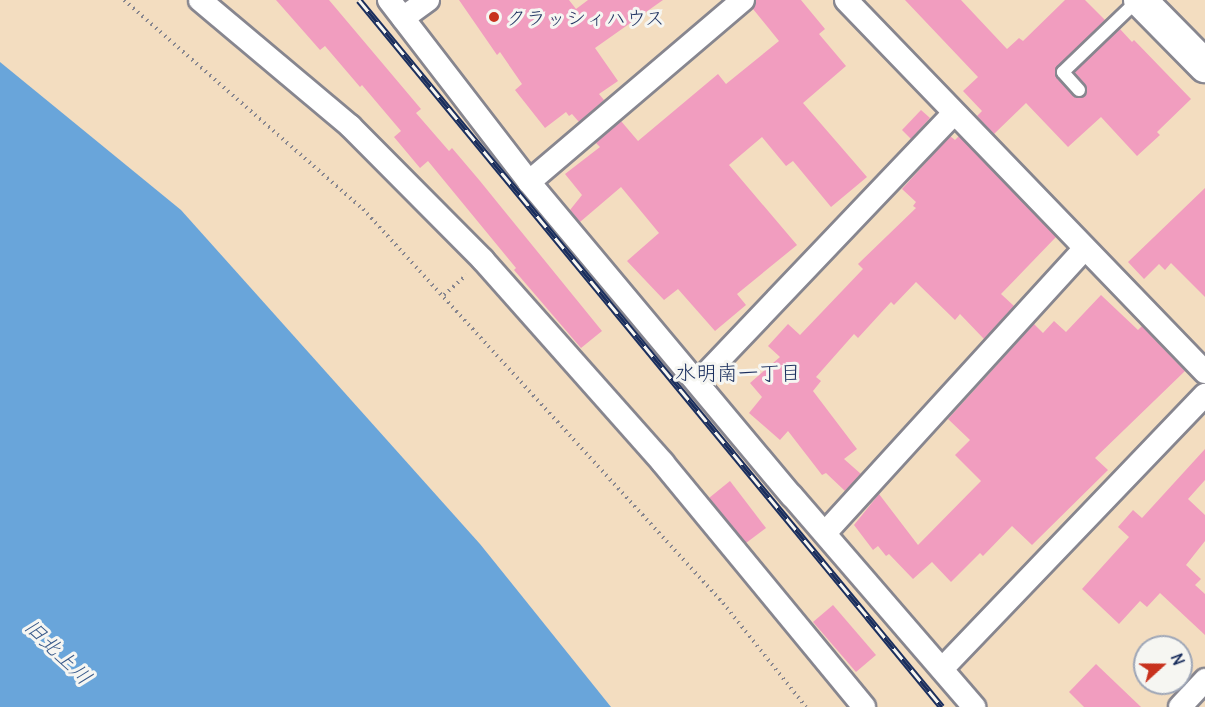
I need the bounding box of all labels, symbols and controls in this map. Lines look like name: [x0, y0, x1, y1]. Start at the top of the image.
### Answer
place label: クラッシィハウス: [506, 5, 666, 29]
marker: クラッシィハウス: [487, 10, 501, 24]
district label: 水明南一丁目: [675, 360, 801, 386]
water label: 旧北上川: [19, 614, 97, 690]
north arrow: [1133, 635, 1193, 695]
text: N: [1167, 651, 1189, 668]

